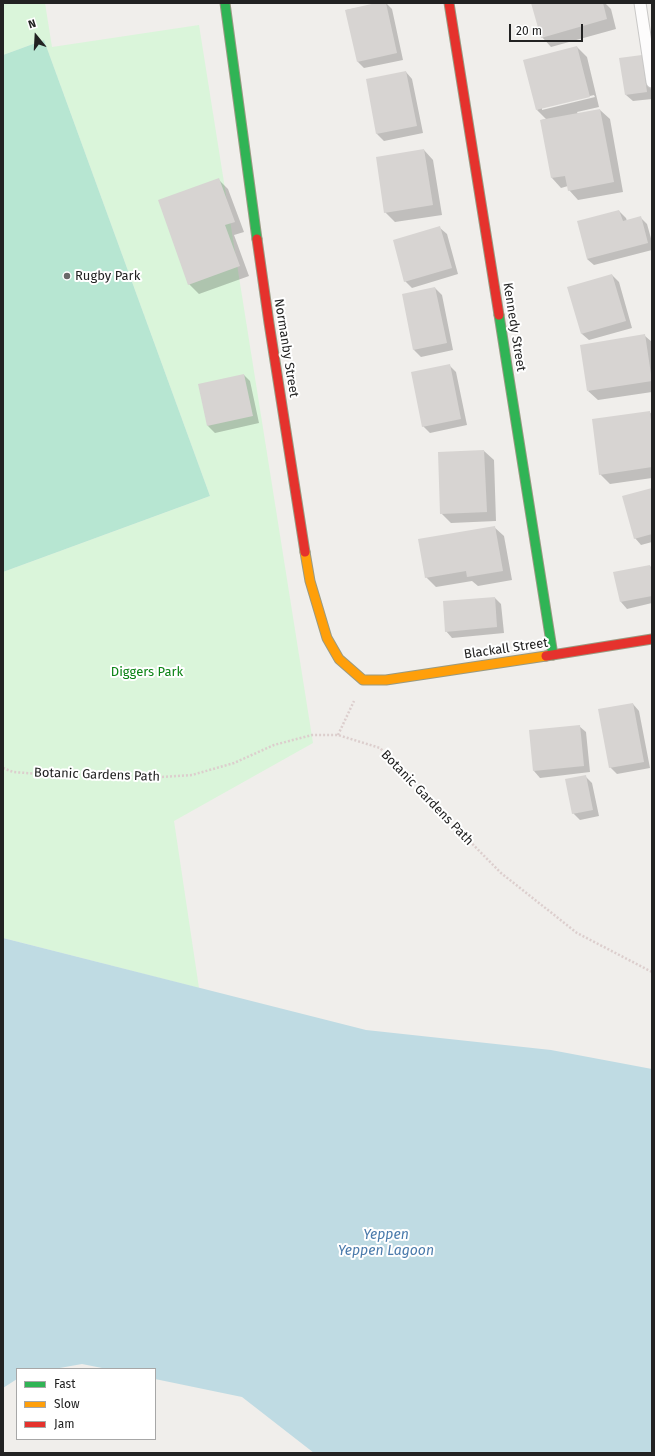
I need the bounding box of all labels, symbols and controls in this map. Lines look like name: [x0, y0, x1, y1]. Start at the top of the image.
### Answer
north arrow: [16, 16, 56, 56]
scale bar: [511, 16, 585, 42]
text: N: [27, 17, 38, 31]
text: 20 m: [516, 24, 542, 38]
place label: Rugby Park: [75, 268, 140, 284]
marker: Rugby Park: [62, 271, 72, 281]
street label: Kennedy Street: [499, 281, 529, 373]
street label: Normanby Street: [270, 297, 302, 399]
street label: Blackall Street: [463, 635, 549, 663]
park label: Diggers Park: [111, 664, 183, 680]
street label: Botanic Gardens Path: [378, 747, 476, 849]
street label: Botanic Gardens Path: [34, 765, 160, 785]
water label: Yeppen Yeppen Lagoon: [338, 1227, 434, 1260]
legend: [16, 1368, 156, 1440]
text: Fast: [54, 1377, 76, 1391]
text: Slow: [54, 1397, 80, 1411]
text: Jam: [54, 1417, 74, 1431]

